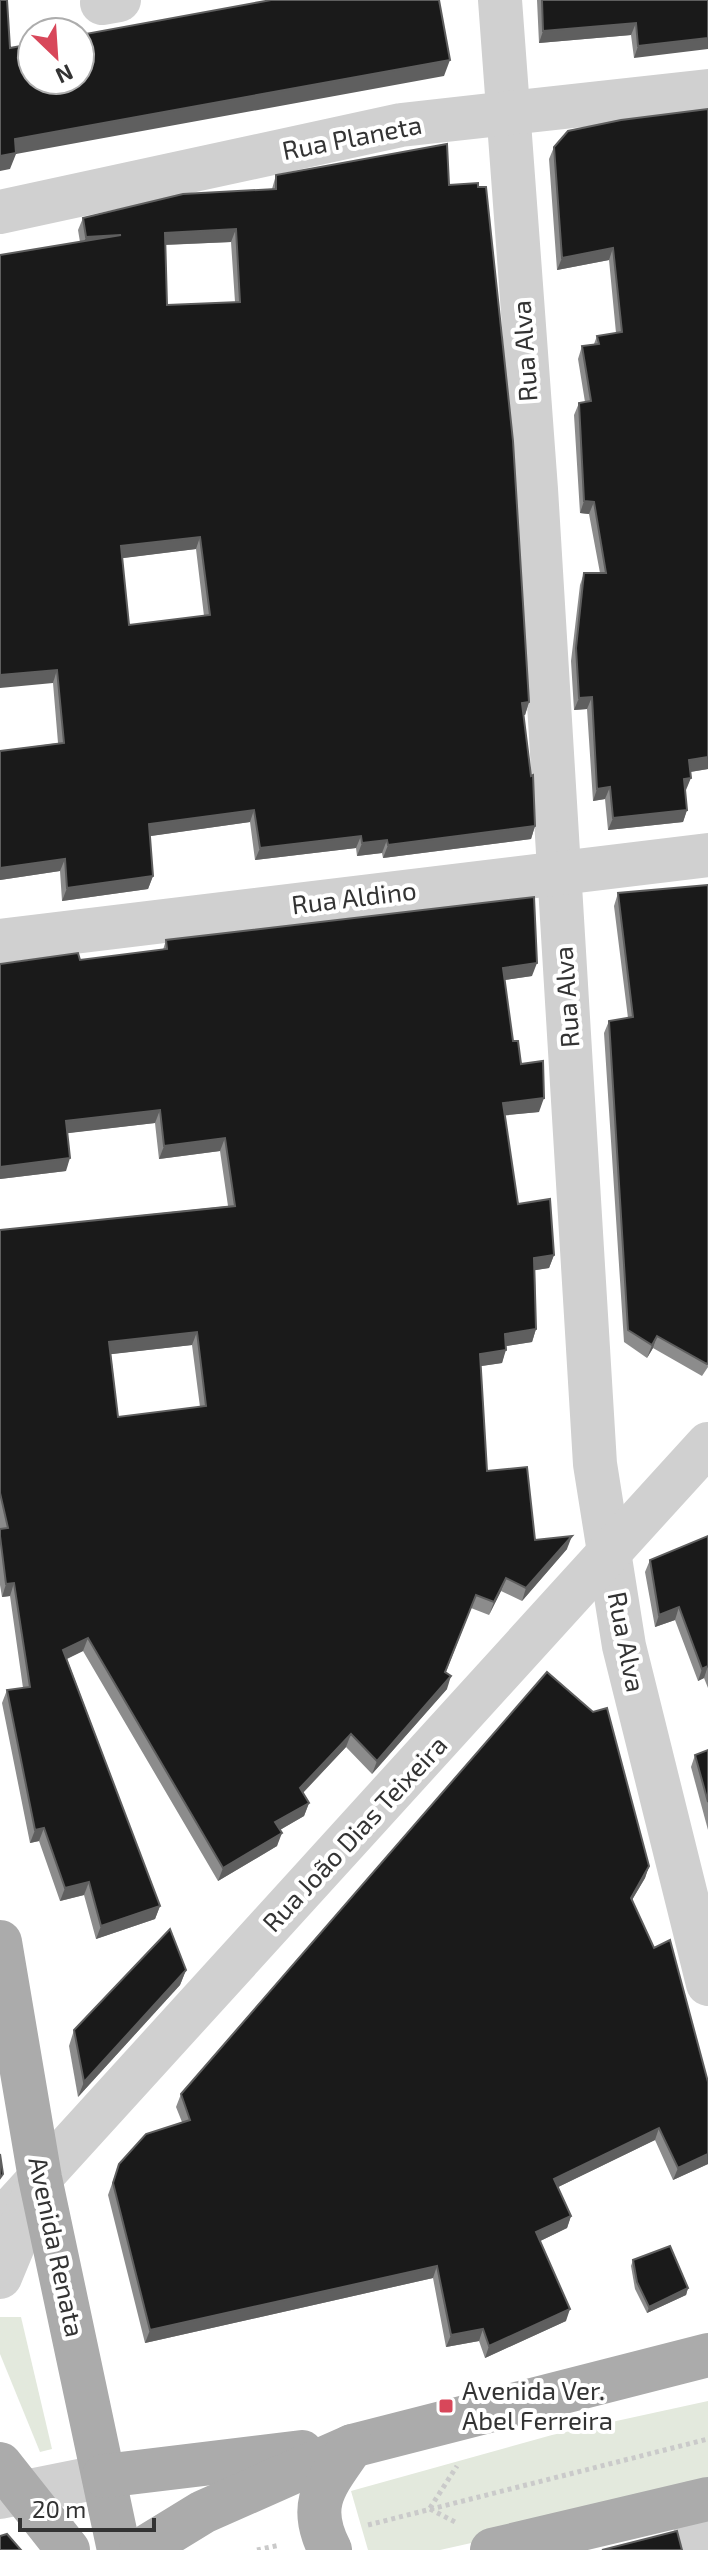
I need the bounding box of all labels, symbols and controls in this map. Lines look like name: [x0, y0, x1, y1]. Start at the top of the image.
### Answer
north arrow: [16, 16, 96, 96]
text: N: [52, 60, 78, 90]
street label: Rua Planeta: [279, 108, 424, 165]
street label: Rua Alva: [504, 299, 543, 403]
street label: Rua Aldino: [290, 873, 418, 920]
street label: Rua Alva: [546, 945, 585, 1049]
street label: Rua Alva: [603, 1589, 652, 1695]
street label: Rua João Dias Teixeira: [255, 1729, 453, 1937]
street label: Avenida Renata: [23, 2154, 92, 2340]
place label: Avenida Ver. Abel Ferreira: [462, 2374, 613, 2435]
marker: Avenida Ver. Abel Ferreira: [437, 2397, 455, 2415]
scale bar: [20, 2482, 154, 2532]
text: 20 m: [32, 2494, 86, 2523]

